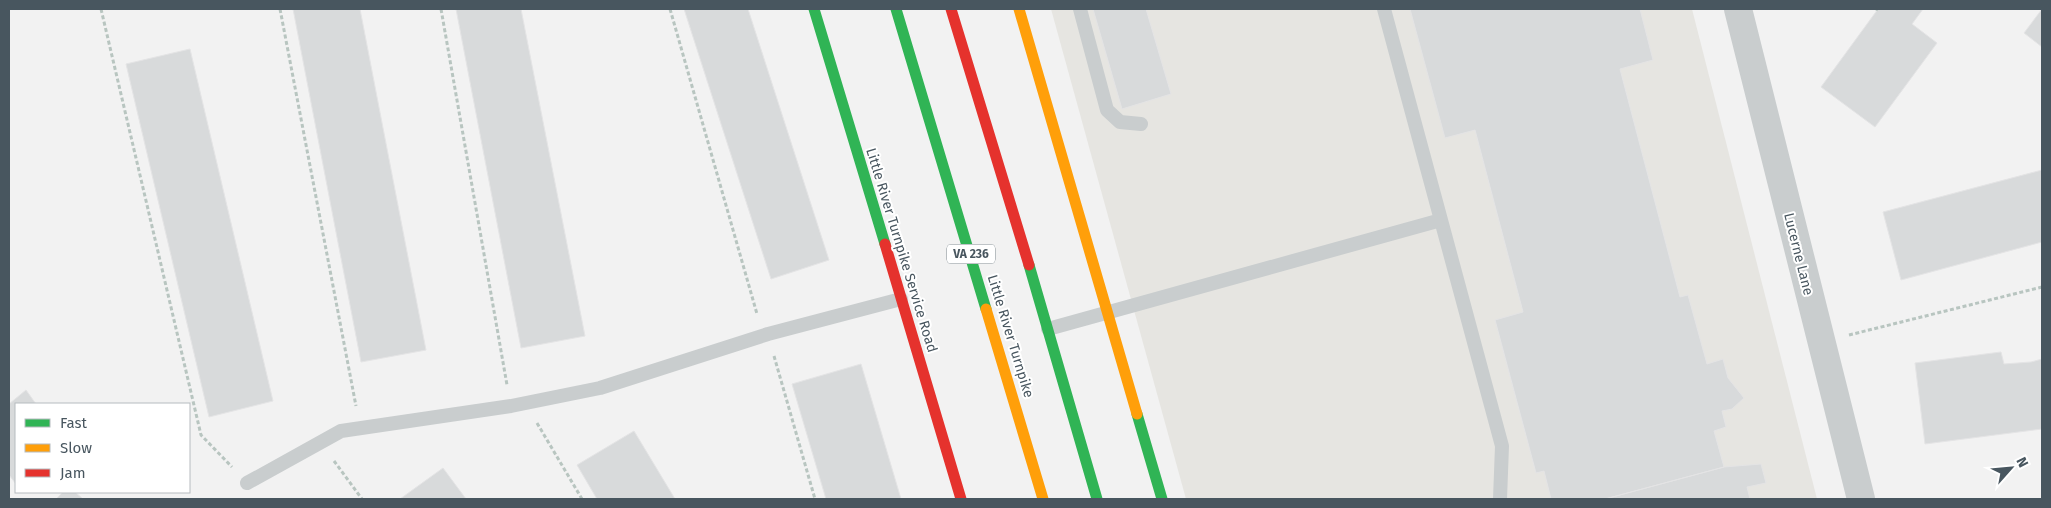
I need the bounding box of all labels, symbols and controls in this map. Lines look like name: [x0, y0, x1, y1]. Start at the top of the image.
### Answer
street label: Little River Turnpike Service Road: [862, 146, 941, 354]
street label: Lucerne Lane: [1780, 211, 1817, 297]
road number: VA 236: [947, 244, 995, 264]
street label: Little River Turnpike: [984, 273, 1037, 400]
legend: [15, 403, 190, 493]
text: Fast: [60, 414, 87, 432]
text: Slow: [60, 439, 92, 457]
north arrow: [1986, 443, 2036, 493]
text: N: [2012, 454, 2032, 470]
text: Jam: [60, 464, 86, 482]

